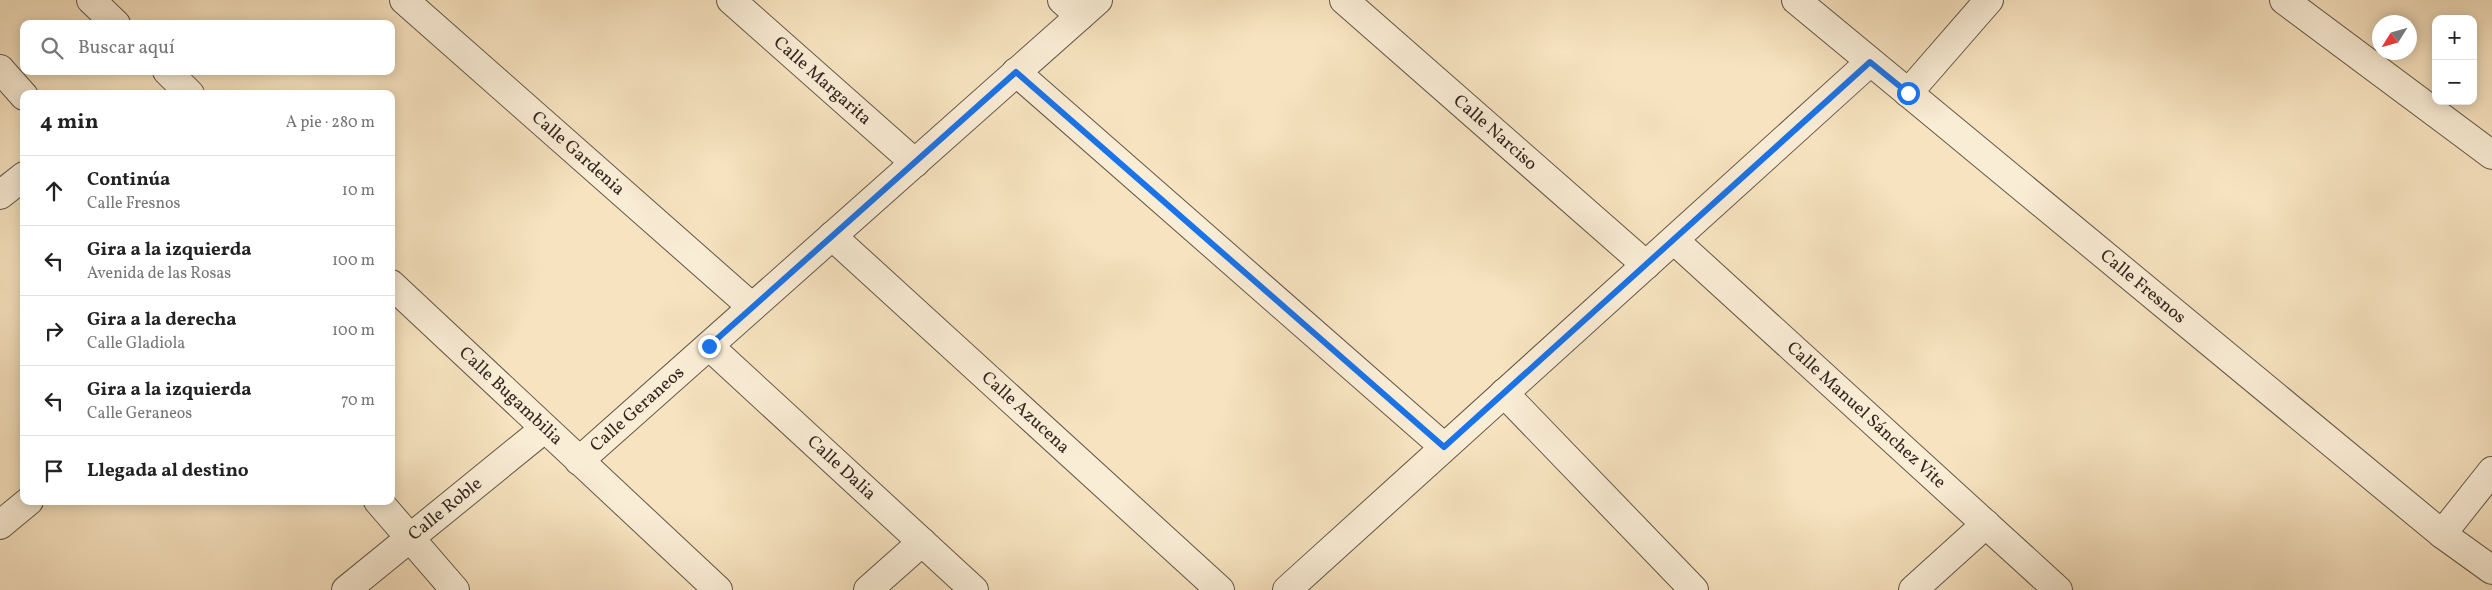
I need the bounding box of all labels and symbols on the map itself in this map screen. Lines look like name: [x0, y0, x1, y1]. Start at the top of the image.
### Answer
north arrow: [2372, 15, 2417, 60]
street label: Calle Margarita: [768, 31, 877, 131]
route start: [1897, 82, 1920, 105]
street label: Calle Narciso: [1448, 89, 1543, 176]
street label: Calle Gardenia: [526, 105, 630, 202]
street label: Calle Fresnos: [2094, 244, 2191, 330]
route end: [698, 335, 721, 358]
street label: Calle Manuel Sánchez Vite: [1781, 336, 1951, 494]
street label: Calle Bugambilia: [453, 341, 568, 451]
street label: Calle Geraneos: [585, 361, 690, 458]
street label: Calle Azucena: [976, 366, 1075, 460]
street label: Calle Dalia: [801, 430, 881, 506]
street label: Calle Roble: [403, 472, 488, 547]

